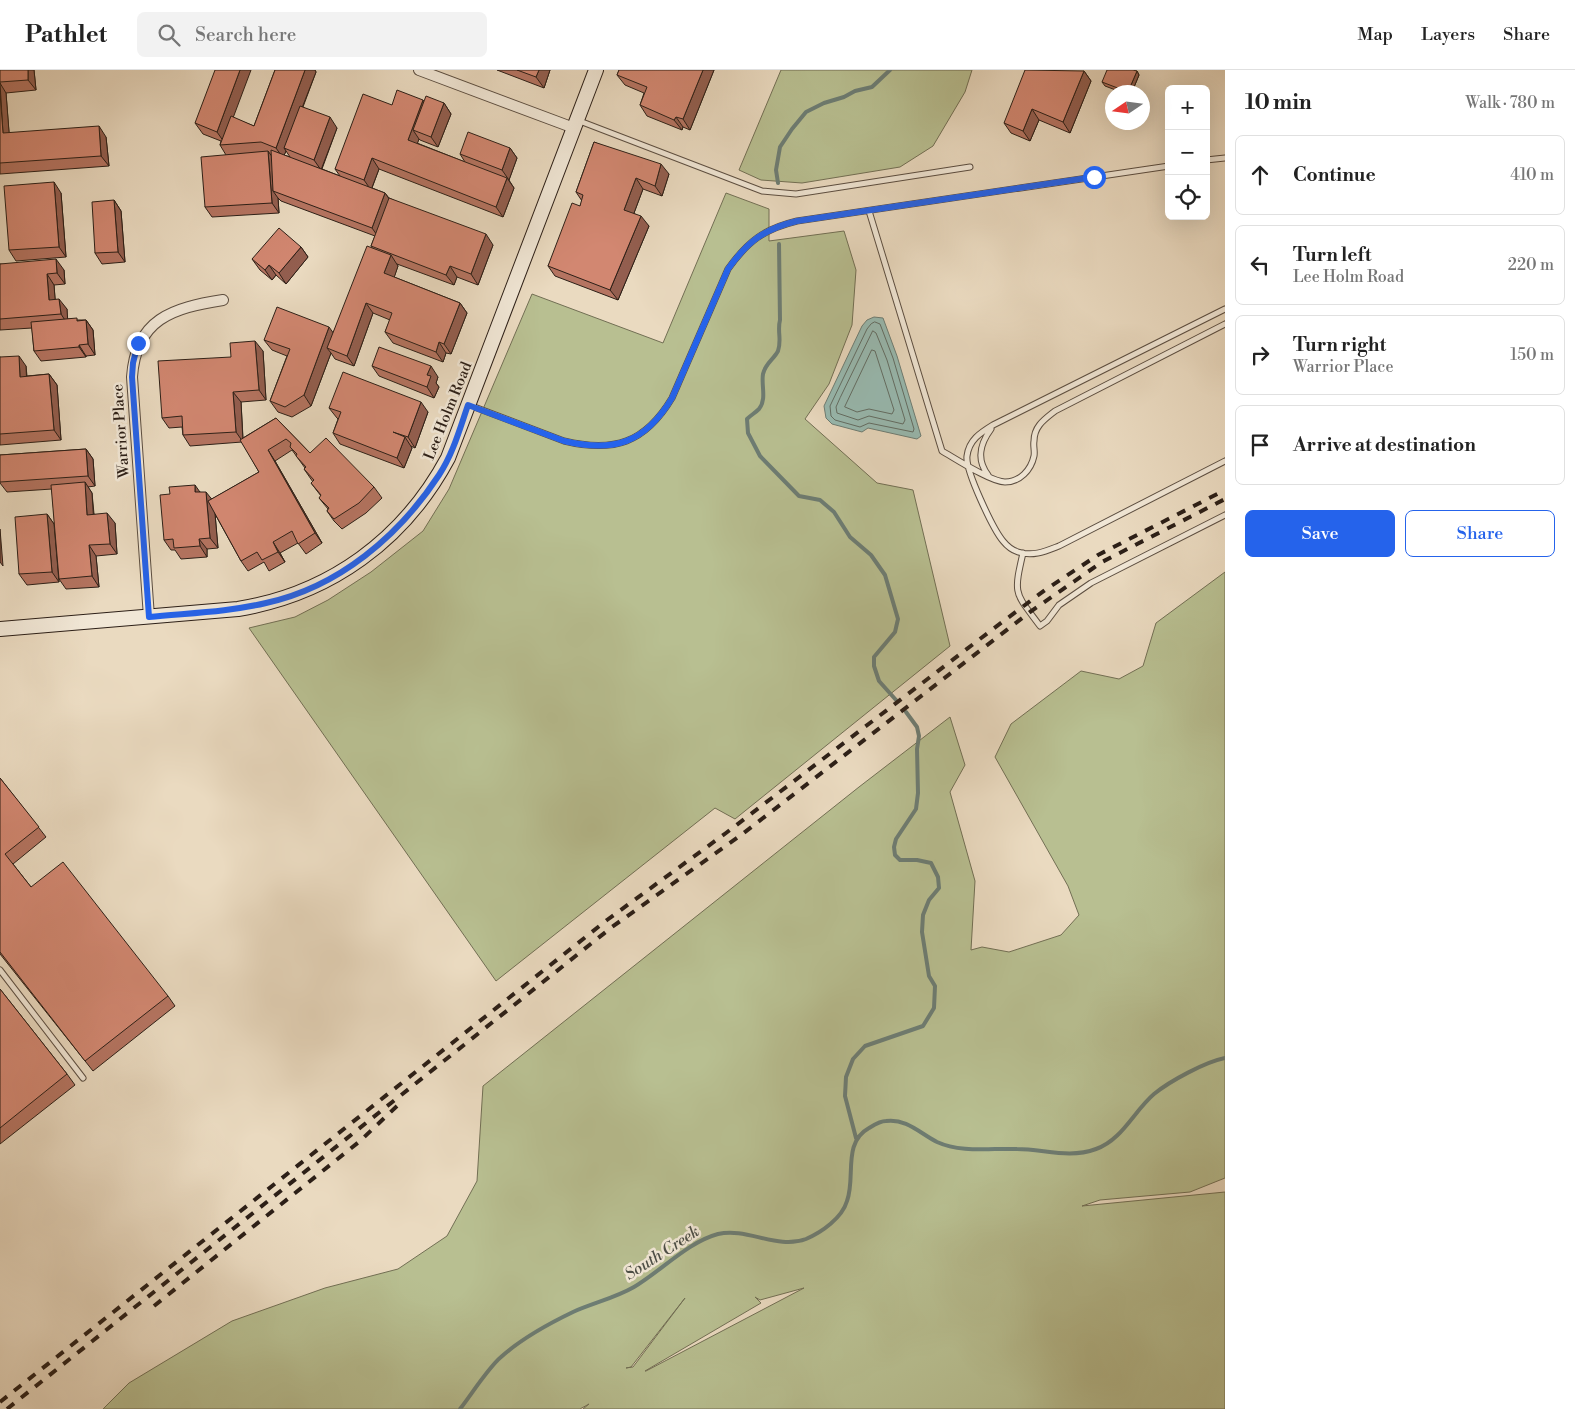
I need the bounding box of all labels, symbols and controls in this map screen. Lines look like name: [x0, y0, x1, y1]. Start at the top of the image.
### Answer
search box: [137, 12, 487, 57]
text: Pathlet: [25, 20, 107, 50]
icon: search: [155, 21, 183, 49]
text: Search here: [195, 23, 296, 47]
text: Map: [1358, 23, 1393, 46]
text: Layers: [1421, 23, 1475, 46]
text: Share: [1503, 23, 1550, 46]
north arrow: [1105, 85, 1150, 130]
map controls: [1165, 85, 1210, 220]
button: +: [1165, 85, 1210, 130]
text: 10 min: [1245, 90, 1312, 116]
text: Walk · 780 m: [1466, 93, 1555, 113]
button: −: [1165, 130, 1210, 175]
icon: ahead: [1246, 161, 1274, 189]
text: Continue: [1293, 163, 1376, 187]
text: 410 m: [1510, 165, 1554, 185]
route start: [1083, 166, 1106, 189]
button: locate: [1165, 175, 1210, 220]
text: Turn left: [1293, 243, 1372, 267]
icon: left: [1246, 251, 1274, 279]
text: 220 m: [1508, 255, 1554, 275]
text: Lee Holm Road: [1293, 267, 1404, 287]
route end: [127, 332, 150, 355]
text: Turn right: [1293, 333, 1386, 357]
icon: right: [1246, 341, 1274, 369]
text: 150 m: [1510, 345, 1554, 365]
text: Warrior Place: [1293, 357, 1393, 377]
street label: Lee Holm Road: [420, 359, 476, 463]
street label: Warrior Place: [108, 383, 134, 480]
icon: arrive: [1246, 431, 1274, 459]
text: Arrive at destination: [1293, 433, 1476, 457]
button: Save: [1245, 510, 1395, 557]
button: Share: [1405, 510, 1555, 557]
water label: South Creek: [621, 1221, 703, 1285]

